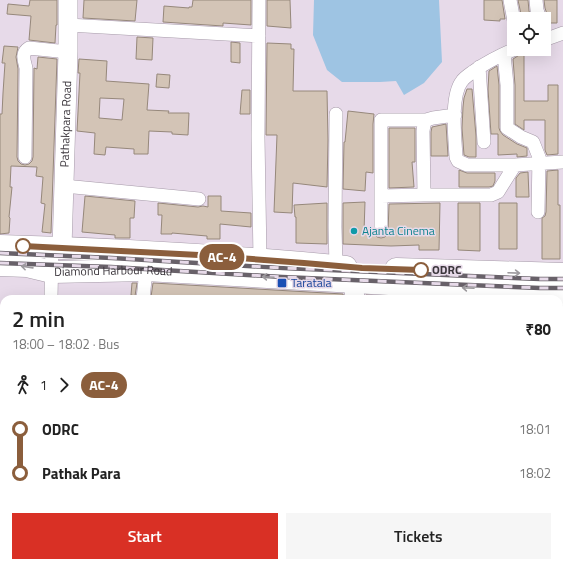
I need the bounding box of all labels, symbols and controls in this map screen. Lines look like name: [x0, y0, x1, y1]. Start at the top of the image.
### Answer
map controls: [507, 12, 551, 56]
button: locate: [507, 12, 551, 56]
street label: Pathakpara Road: [54, 80, 76, 168]
place label: Ajanta Cinema: [362, 221, 435, 240]
marker: Ajanta Cinema: [349, 226, 359, 236]
unlabelled marker: [15, 238, 31, 254]
line badge: AC-4: [194, 244, 250, 270]
text: AC-4: [207, 246, 237, 267]
street label: Diamond Harbour Road: [54, 260, 173, 281]
place label: ODRC: [432, 260, 462, 279]
marker: ODRC: [413, 262, 429, 278]
one-way arrow: [21, 263, 34, 271]
one-way arrow: [507, 269, 520, 277]
one-way arrow: [262, 273, 275, 280]
place label: Taratala: [291, 273, 331, 292]
marker: Taratala: [276, 277, 288, 289]
one-way arrow: [462, 284, 475, 292]
text: 2 min: [12, 302, 65, 336]
text: ₹80: [526, 318, 551, 341]
text: 18:00 – 18:02 · Bus: [12, 334, 119, 354]
icon: walk: [12, 374, 34, 396]
icon: forward: [53, 374, 75, 396]
text: AC-4: [89, 374, 119, 395]
text: 1: [40, 375, 47, 395]
text: ODRC: [42, 418, 79, 441]
text: 18:01: [519, 419, 551, 439]
text: Pathak Para: [42, 462, 121, 485]
text: 18:02: [519, 463, 551, 483]
button: Start: [12, 513, 278, 559]
button: Tickets: [286, 513, 551, 559]

